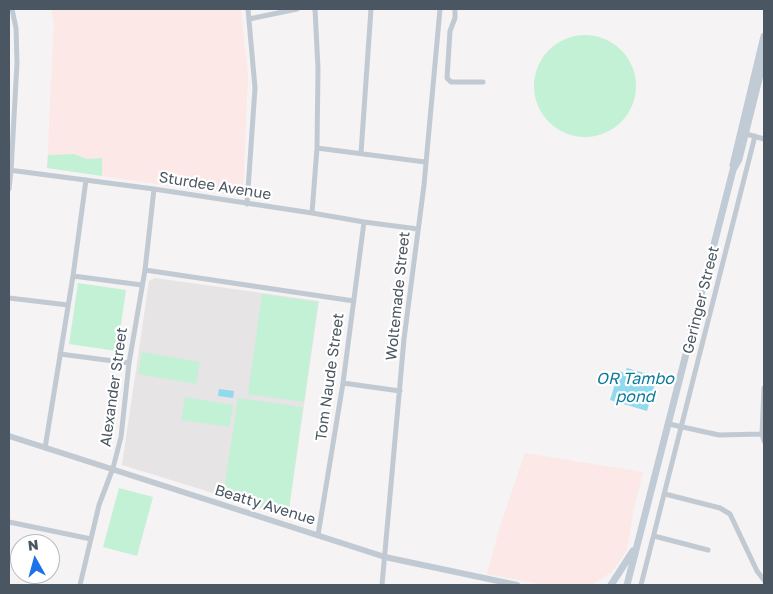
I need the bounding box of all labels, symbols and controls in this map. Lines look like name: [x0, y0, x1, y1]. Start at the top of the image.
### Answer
street label: Sturdee Avenue: [158, 168, 272, 204]
street label: Woltemade Street: [382, 231, 414, 361]
street label: Geringer Street: [679, 244, 723, 356]
street label: Tom Naude Street: [312, 312, 348, 442]
street label: Alexander Street: [97, 326, 131, 448]
water label: OR Tambo pond: [596, 369, 674, 407]
street label: Beatty Avenue: [212, 481, 318, 529]
north arrow: [10, 534, 60, 584]
text: N: [27, 536, 40, 554]

